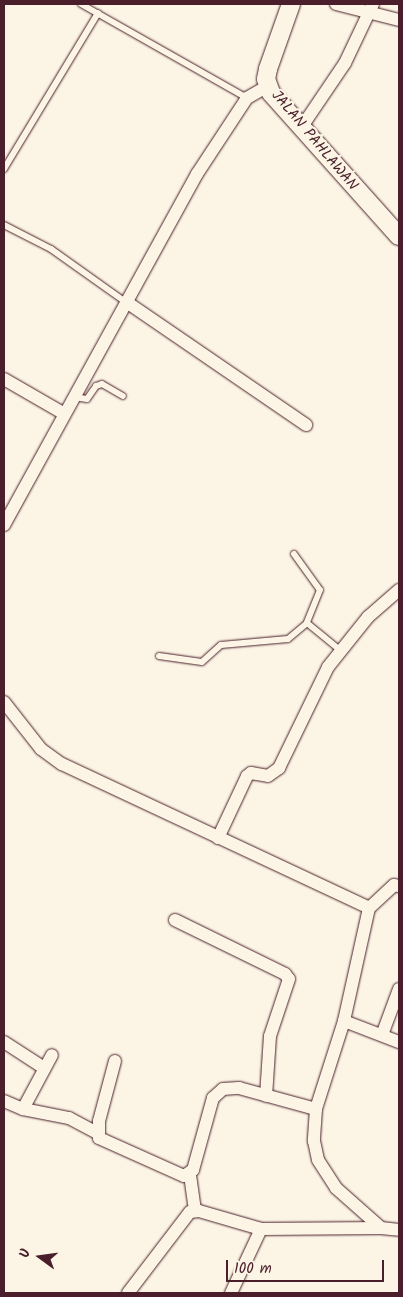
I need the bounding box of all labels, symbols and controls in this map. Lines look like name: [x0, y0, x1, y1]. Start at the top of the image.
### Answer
street label: JALAN PAHLAWAN: [267, 87, 361, 195]
north arrow: [15, 1232, 65, 1282]
text: U: [14, 1247, 37, 1260]
scale bar: [228, 1250, 386, 1282]
text: 100 m: [234, 1257, 272, 1281]

